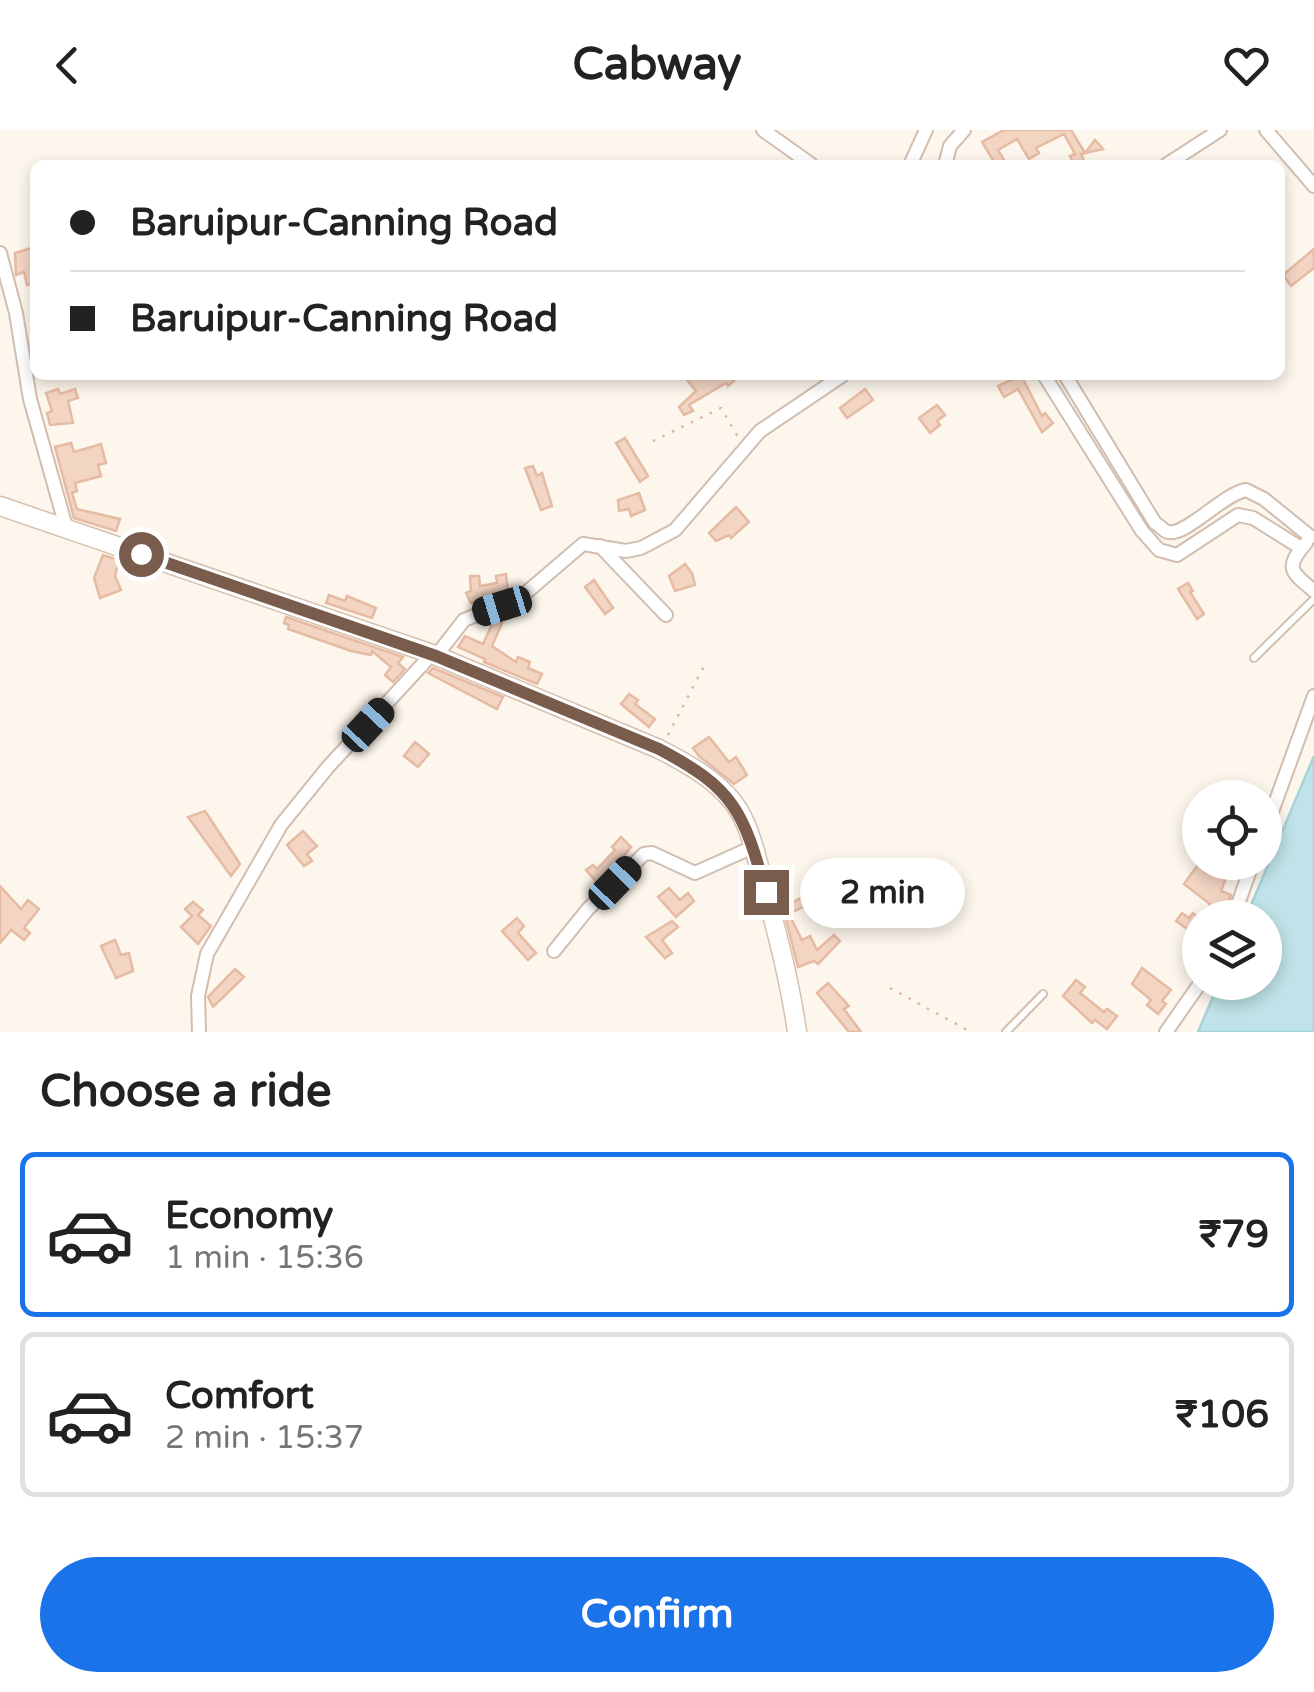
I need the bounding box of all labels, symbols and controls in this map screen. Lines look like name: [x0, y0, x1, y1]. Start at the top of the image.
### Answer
icon: back: [40, 38, 95, 93]
text: Cabway: [572, 38, 742, 92]
icon: heart: [1219, 38, 1274, 93]
text: Baruipur-Canning Road: [130, 200, 558, 246]
text: Baruipur-Canning Road: [130, 296, 558, 342]
route start: [119, 532, 164, 577]
car: [469, 583, 535, 629]
car: [337, 693, 399, 757]
map controls: [1182, 780, 1282, 1000]
button: locate: [1182, 780, 1282, 880]
car: [583, 851, 647, 915]
callout: 2 min: [801, 857, 966, 927]
route end: [744, 870, 789, 915]
text: 2 min: [840, 874, 925, 912]
button: layers: [1182, 900, 1282, 1000]
text: Choose a ride: [40, 1065, 331, 1119]
icon: car: [45, 1190, 135, 1280]
text: Economy: [165, 1193, 333, 1239]
text: ₹79: [1199, 1212, 1269, 1258]
text: 1 min · 15:36: [165, 1239, 364, 1277]
icon: car: [45, 1370, 135, 1460]
text: Comfort: [165, 1373, 314, 1419]
text: ₹106: [1175, 1392, 1269, 1438]
text: 2 min · 15:37: [165, 1419, 364, 1457]
button: Confirm: [40, 1557, 1274, 1672]

